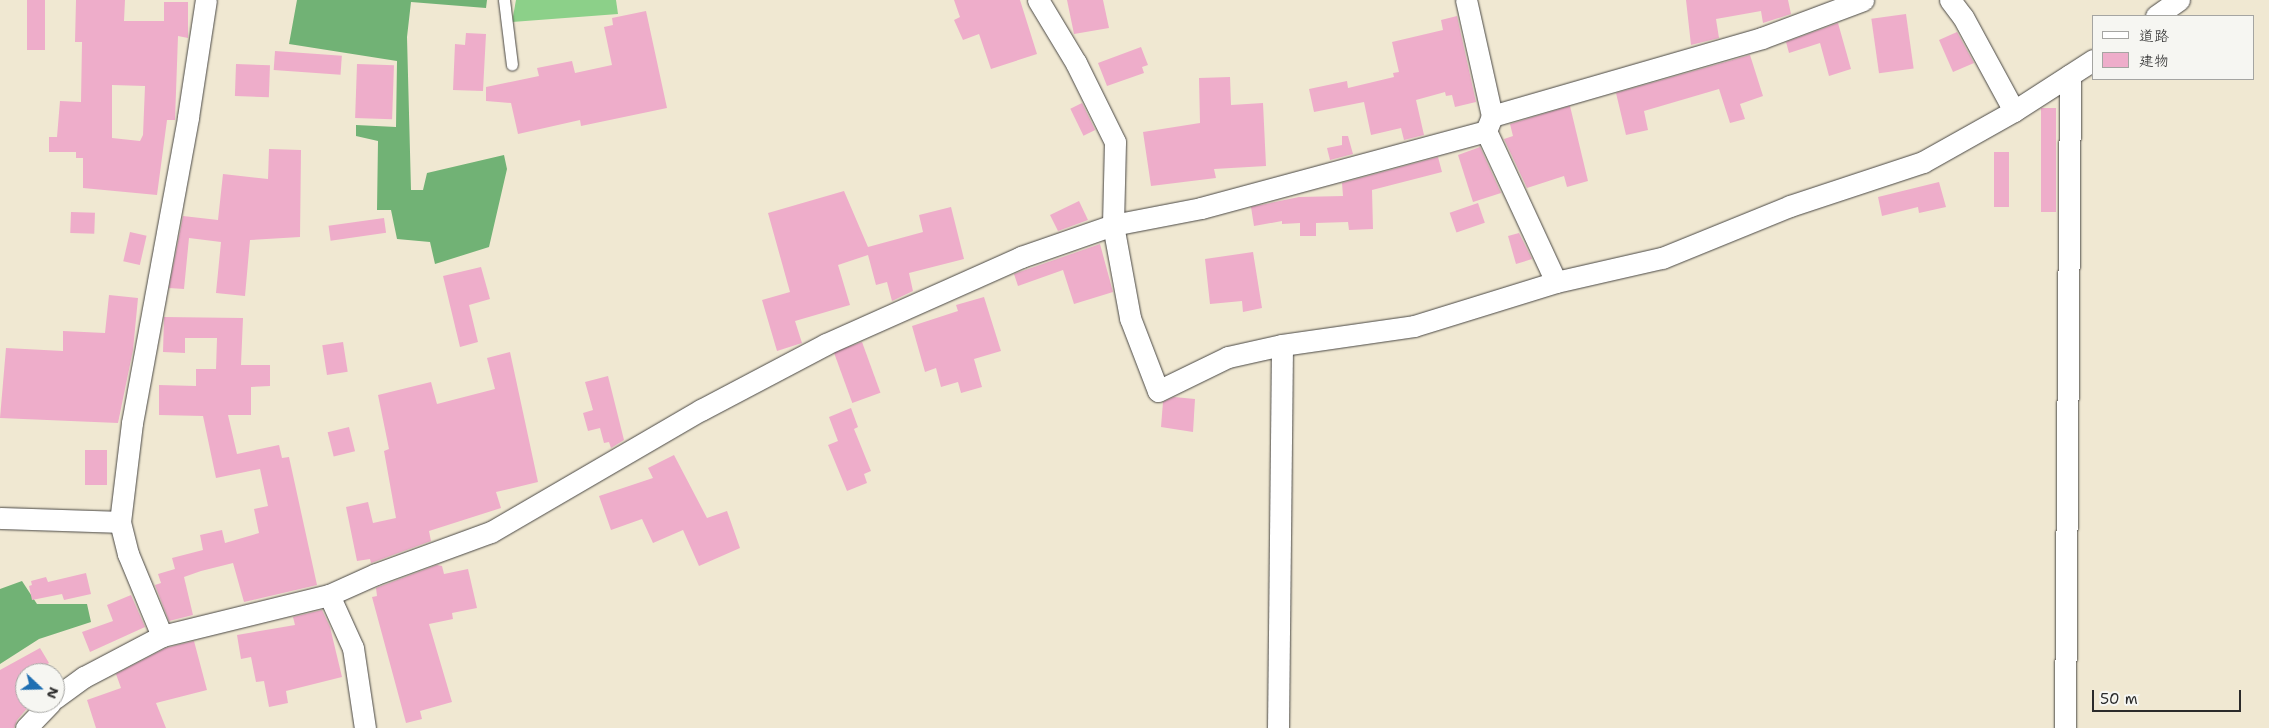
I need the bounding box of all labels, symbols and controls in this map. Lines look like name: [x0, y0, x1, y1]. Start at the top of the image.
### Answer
legend: [2092, 15, 2254, 80]
text: 道路: [2139, 26, 2169, 46]
text: 建物: [2139, 51, 2169, 71]
north arrow: [15, 663, 65, 713]
scale bar: [2094, 680, 2243, 712]
text: N: [43, 685, 63, 701]
text: 50 m: [2100, 689, 2138, 709]

